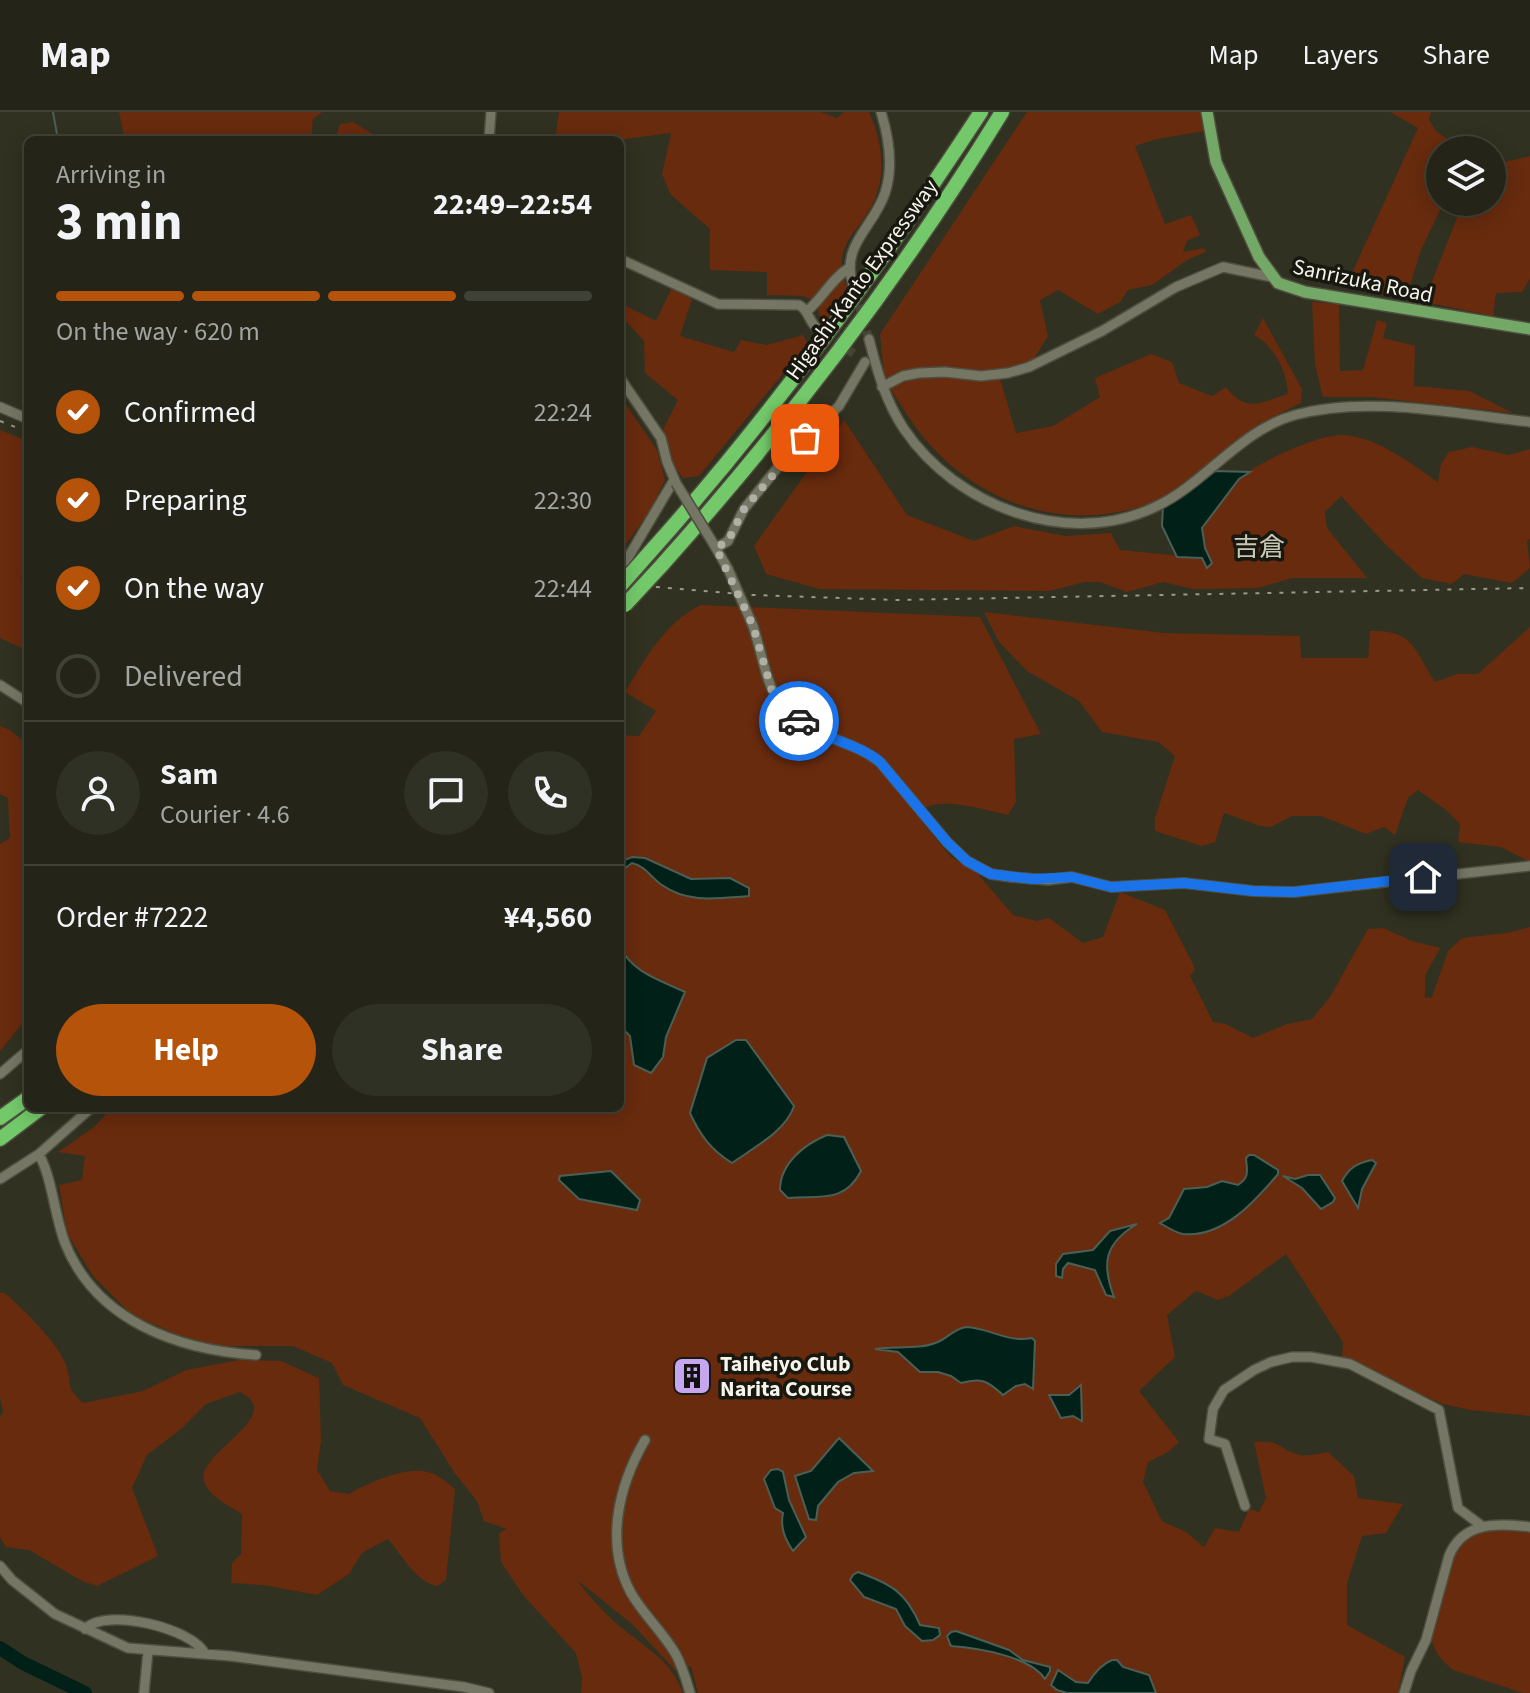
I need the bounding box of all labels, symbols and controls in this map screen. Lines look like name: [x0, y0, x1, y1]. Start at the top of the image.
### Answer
text: Map: [40, 28, 111, 82]
text: Map: [1208, 35, 1258, 75]
text: Layers: [1302, 35, 1378, 75]
text: Share: [1422, 35, 1490, 75]
map controls: [1426, 136, 1506, 216]
button: layers: [1426, 136, 1506, 216]
text: Arriving in: [56, 156, 166, 193]
street label: Higashi-Kanto Expressway: [778, 172, 946, 386]
text: 22:49–22:54: [433, 183, 592, 226]
text: 3 min: [56, 186, 183, 260]
street label: Sanrizuka Road: [1290, 251, 1436, 311]
text: On the way · 620 m: [56, 313, 260, 350]
icon: check: [56, 390, 100, 434]
text: Confirmed: [124, 391, 257, 434]
text: 22:24: [534, 394, 592, 431]
pin: [771, 404, 839, 472]
icon: bag: [783, 416, 827, 460]
icon: check: [56, 478, 100, 522]
text: Preparing: [124, 479, 247, 522]
text: 22:30: [534, 482, 592, 519]
district label: 吉倉: [1233, 529, 1285, 566]
icon: check: [56, 566, 100, 610]
text: On the way: [124, 567, 264, 610]
text: 22:44: [534, 570, 592, 607]
text: Delivered: [124, 655, 243, 698]
courier: [759, 681, 839, 761]
icon: car: [777, 699, 821, 743]
button: person: [56, 751, 140, 835]
button: chat: [404, 751, 488, 835]
button: phone: [508, 751, 592, 835]
text: Sam: [160, 753, 218, 796]
text: Courier · 4.6: [160, 796, 290, 833]
pin: [1389, 843, 1457, 911]
icon: home: [1401, 855, 1445, 899]
text: Order #7222: [56, 896, 209, 939]
text: ¥4,560: [504, 896, 592, 939]
button: Help: [56, 1004, 316, 1096]
button: Share: [332, 1004, 592, 1096]
place label: Taiheiyo Club Narita Course: [720, 1348, 852, 1405]
building icon: Taiheiyo Club Narita Course: [671, 1355, 713, 1397]

